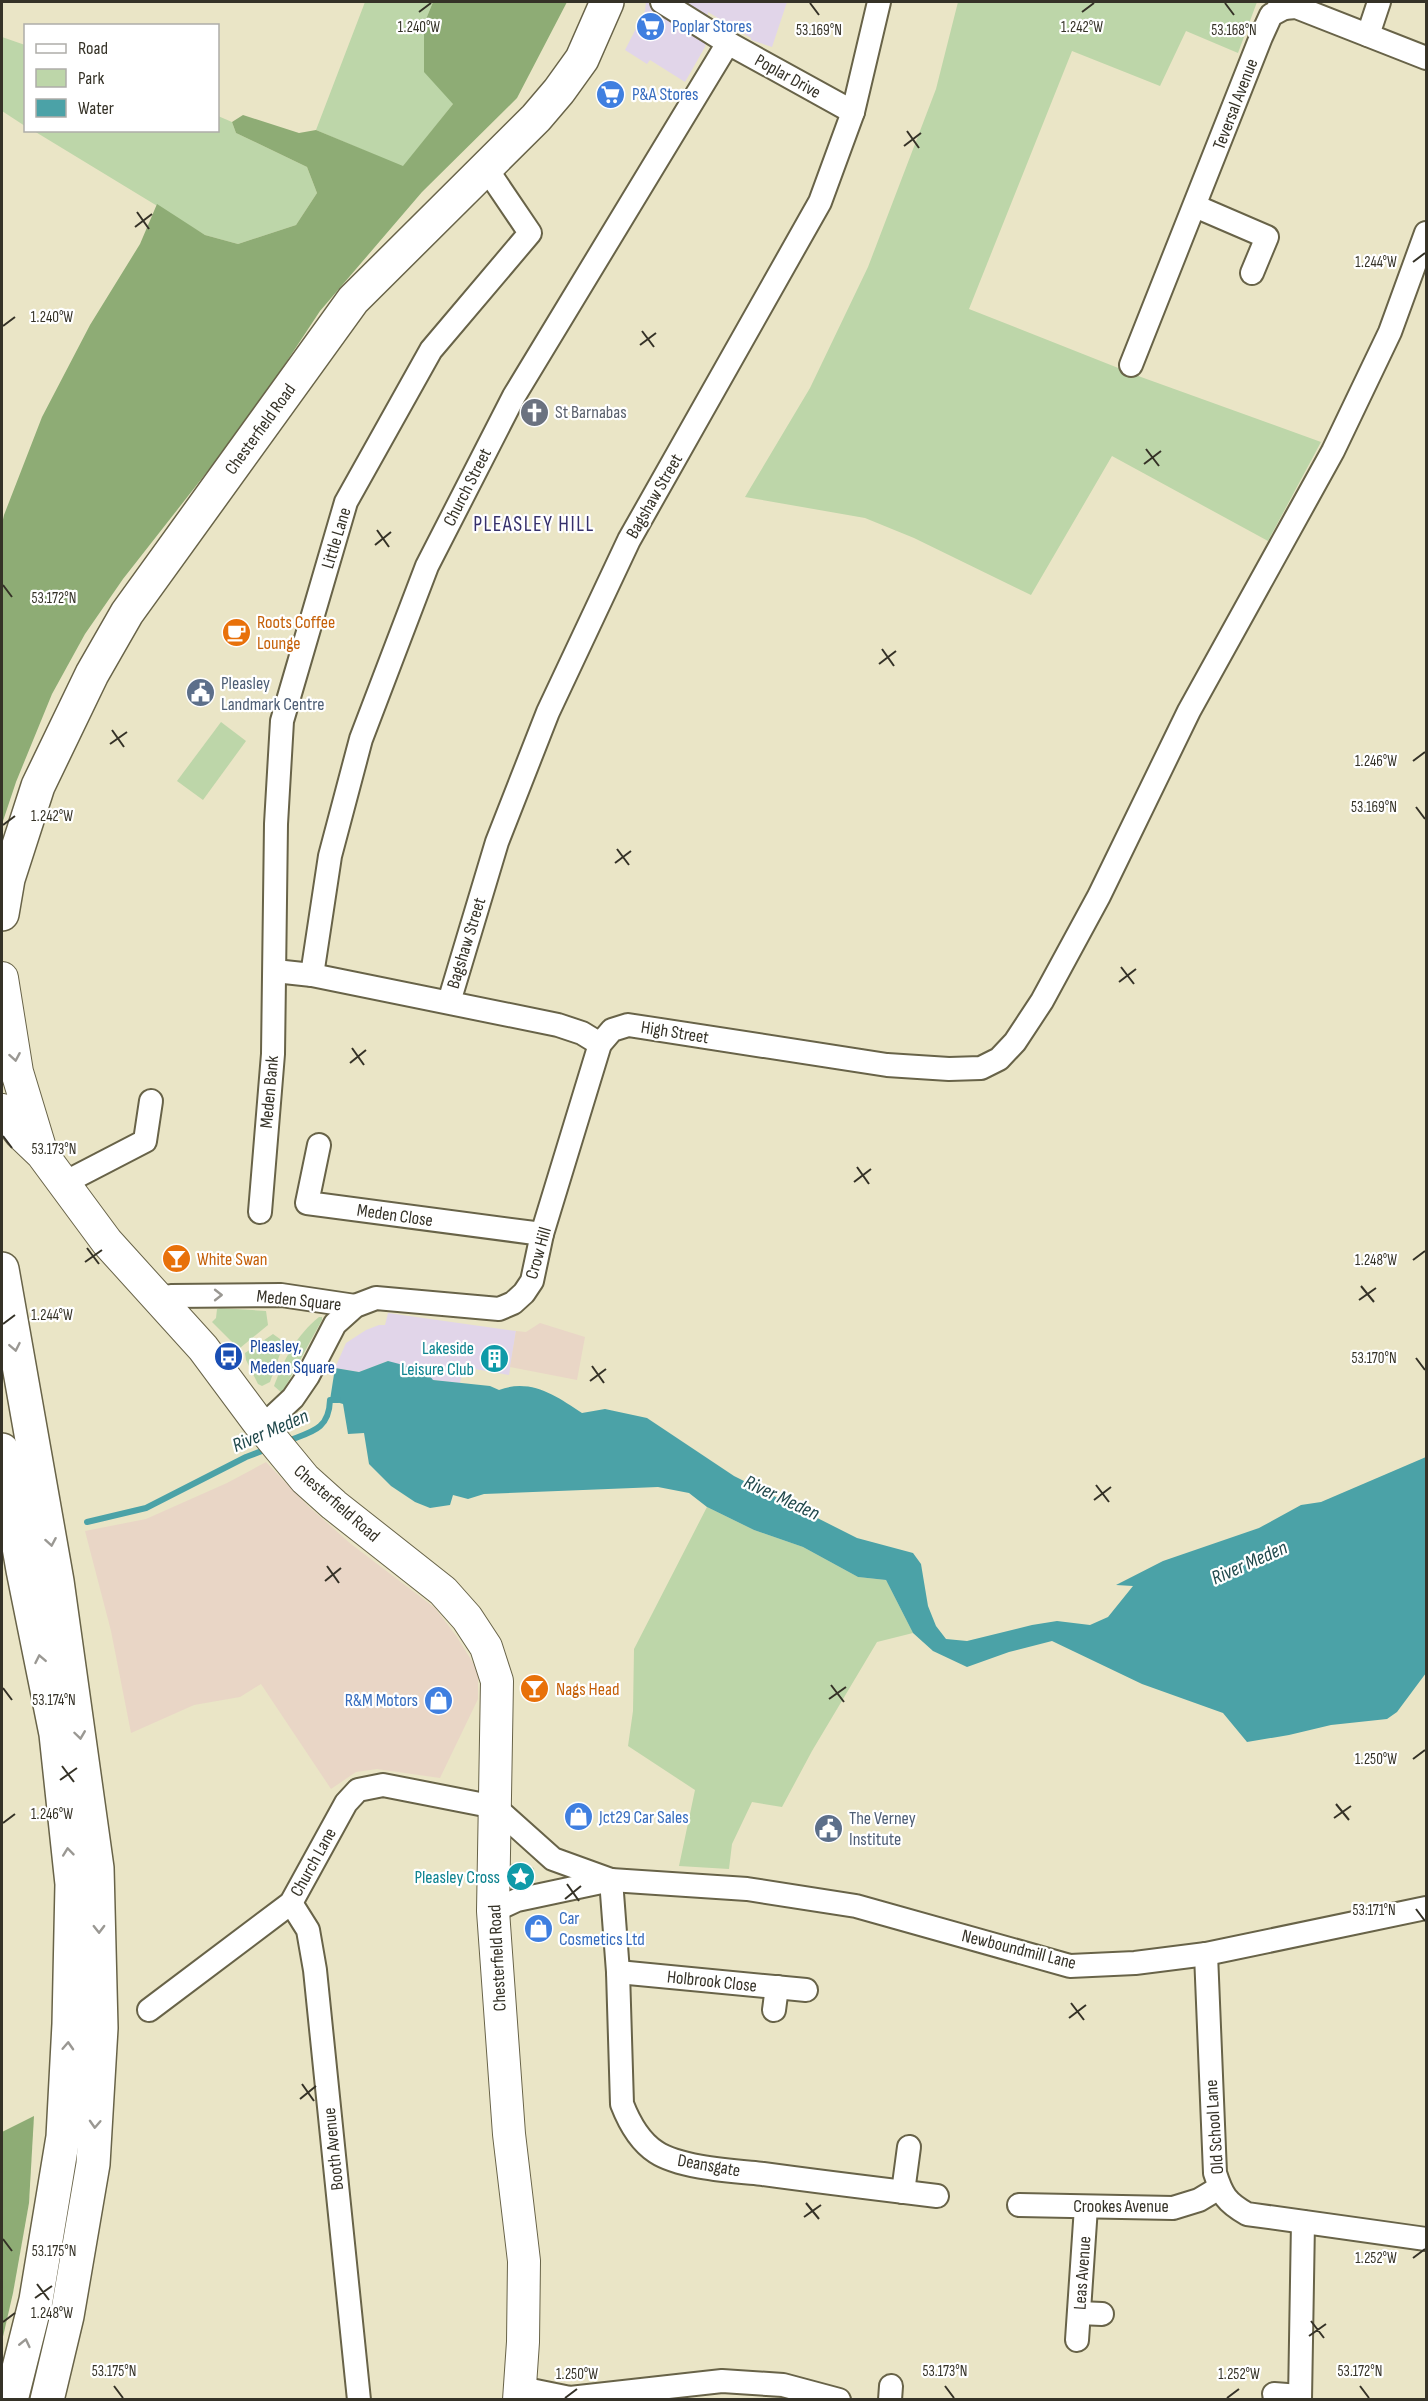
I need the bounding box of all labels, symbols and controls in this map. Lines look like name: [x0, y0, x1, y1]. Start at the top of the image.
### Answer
supermarket icon: Poplar Stores: [635, 10, 667, 42]
place label: Poplar Stores: [672, 16, 752, 37]
text: 1.240°W: [398, 18, 440, 37]
text: 1.242°W: [1061, 18, 1103, 37]
text: 53.169°N: [796, 21, 842, 40]
text: 53.168°N: [1211, 21, 1257, 40]
legend: [24, 24, 219, 132]
text: Road: [78, 38, 108, 59]
street label: Poplar Drive: [751, 50, 824, 103]
street label: Teversal Avenue: [1209, 56, 1262, 153]
text: Park: [78, 68, 104, 89]
supermarket icon: P&A Stores: [595, 78, 627, 110]
place label: P&A Stores: [632, 84, 698, 105]
text: Water: [78, 98, 114, 119]
text: 1.244°W: [1355, 253, 1397, 272]
text: 1.240°W: [31, 308, 73, 327]
street label: Chesterfield Road: [220, 380, 300, 479]
church icon: St Barnabas: [518, 396, 550, 428]
place label: St Barnabas: [555, 402, 627, 423]
street label: Church Street: [439, 444, 496, 530]
street label: Bagshaw Street: [622, 450, 687, 542]
street label: Little Lane: [317, 505, 356, 571]
district label: PLEASLEY HILL: [473, 512, 595, 537]
text: 53.172°N: [32, 589, 76, 608]
place label: Roots Coffee Lounge: [257, 612, 335, 654]
cafe icon: Roots Coffee Lounge: [220, 616, 252, 648]
place label: Pleasley Landmark Centre: [221, 673, 324, 715]
public building icon: Pleasley Landmark Centre: [184, 677, 216, 709]
text: 1.246°W: [1355, 752, 1397, 771]
text: 53.169°N: [1351, 798, 1397, 817]
text: 1.242°W: [31, 807, 73, 826]
street label: Bagshaw Street: [443, 895, 490, 991]
street label: High Street: [640, 1017, 711, 1048]
one-way arrow: [8, 1051, 21, 1061]
street label: Meden Bank: [256, 1055, 283, 1129]
text: 53.173°N: [32, 1140, 76, 1159]
street label: Meden Close: [356, 1200, 434, 1231]
street label: Crow Hill: [521, 1225, 556, 1282]
bar icon: White Swan: [160, 1243, 192, 1275]
place label: White Swan: [197, 1249, 267, 1270]
text: 1.248°W: [1355, 1251, 1397, 1270]
street label: Meden Square: [256, 1286, 342, 1315]
one-way arrow: [213, 1289, 222, 1301]
text: 1.244°W: [31, 1306, 73, 1325]
place label: Pleasley, Meden Square: [250, 1336, 335, 1378]
place label: Lakeside Leisure Club: [401, 1338, 474, 1380]
bus stop icon: Pleasley, Meden Square: [213, 1340, 245, 1372]
one-way arrow: [8, 1342, 21, 1352]
building icon: Lakeside Leisure Club: [479, 1342, 511, 1374]
text: 53.170°N: [1351, 1349, 1397, 1368]
water label: River Meden: [229, 1404, 312, 1458]
street label: Chesterfield Road: [289, 1460, 384, 1546]
water label: River Meden: [740, 1470, 823, 1526]
water label: River Meden: [1208, 1536, 1291, 1590]
one-way arrow: [44, 1538, 56, 1547]
one-way arrow: [35, 1654, 48, 1664]
bar icon: Nags Head: [519, 1673, 551, 1705]
place label: Nags Head: [556, 1679, 619, 1700]
shop icon: R&M Motors: [423, 1684, 455, 1716]
place label: R&M Motors: [345, 1690, 418, 1711]
text: 53.174°N: [32, 1691, 76, 1710]
one-way arrow: [73, 1731, 85, 1740]
text: 1.250°W: [1355, 1750, 1397, 1769]
shop icon: Jct29 Car Sales: [562, 1801, 594, 1833]
text: 1.246°W: [31, 1805, 73, 1824]
place label: Jct29 Car Sales: [598, 1807, 689, 1828]
place label: The Verney Institute: [849, 1808, 916, 1850]
public building icon: The Verney Institute: [812, 1812, 844, 1844]
street label: Church Lane: [286, 1824, 341, 1900]
one-way arrow: [62, 1847, 75, 1856]
place icon: Pleasley Cross: [505, 1861, 537, 1893]
place label: Pleasley Cross: [414, 1867, 500, 1888]
text: 53.171°N: [1352, 1901, 1396, 1920]
street label: Chesterfield Road: [484, 1904, 511, 2012]
place label: Car Cosmetics Ltd: [559, 1908, 645, 1950]
shop icon: Car Cosmetics Ltd: [522, 1912, 554, 1944]
one-way arrow: [92, 1925, 105, 1934]
street label: Newboundmill Lane: [960, 1925, 1078, 1974]
street label: Holbrook Close: [666, 1966, 758, 1997]
one-way arrow: [61, 2042, 74, 2051]
street label: Old School Lane: [1201, 2079, 1228, 2175]
street label: Booth Avenue: [319, 2107, 348, 2191]
one-way arrow: [89, 2119, 102, 2128]
street label: Deansgate: [676, 2150, 742, 2181]
street label: Crookes Avenue: [1073, 2196, 1169, 2217]
street label: Leas Avenue: [1069, 2235, 1096, 2311]
text: 53.175°N: [32, 2242, 76, 2261]
text: 1.252°W: [1355, 2249, 1397, 2268]
text: 1.248°W: [31, 2304, 73, 2323]
one-way arrow: [18, 2338, 31, 2348]
text: 53.175°N: [92, 2362, 136, 2381]
text: 53.173°N: [923, 2362, 967, 2381]
text: 53.172°N: [1338, 2362, 1382, 2381]
text: 1.250°W: [556, 2365, 598, 2384]
text: 1.252°W: [1218, 2365, 1260, 2384]

